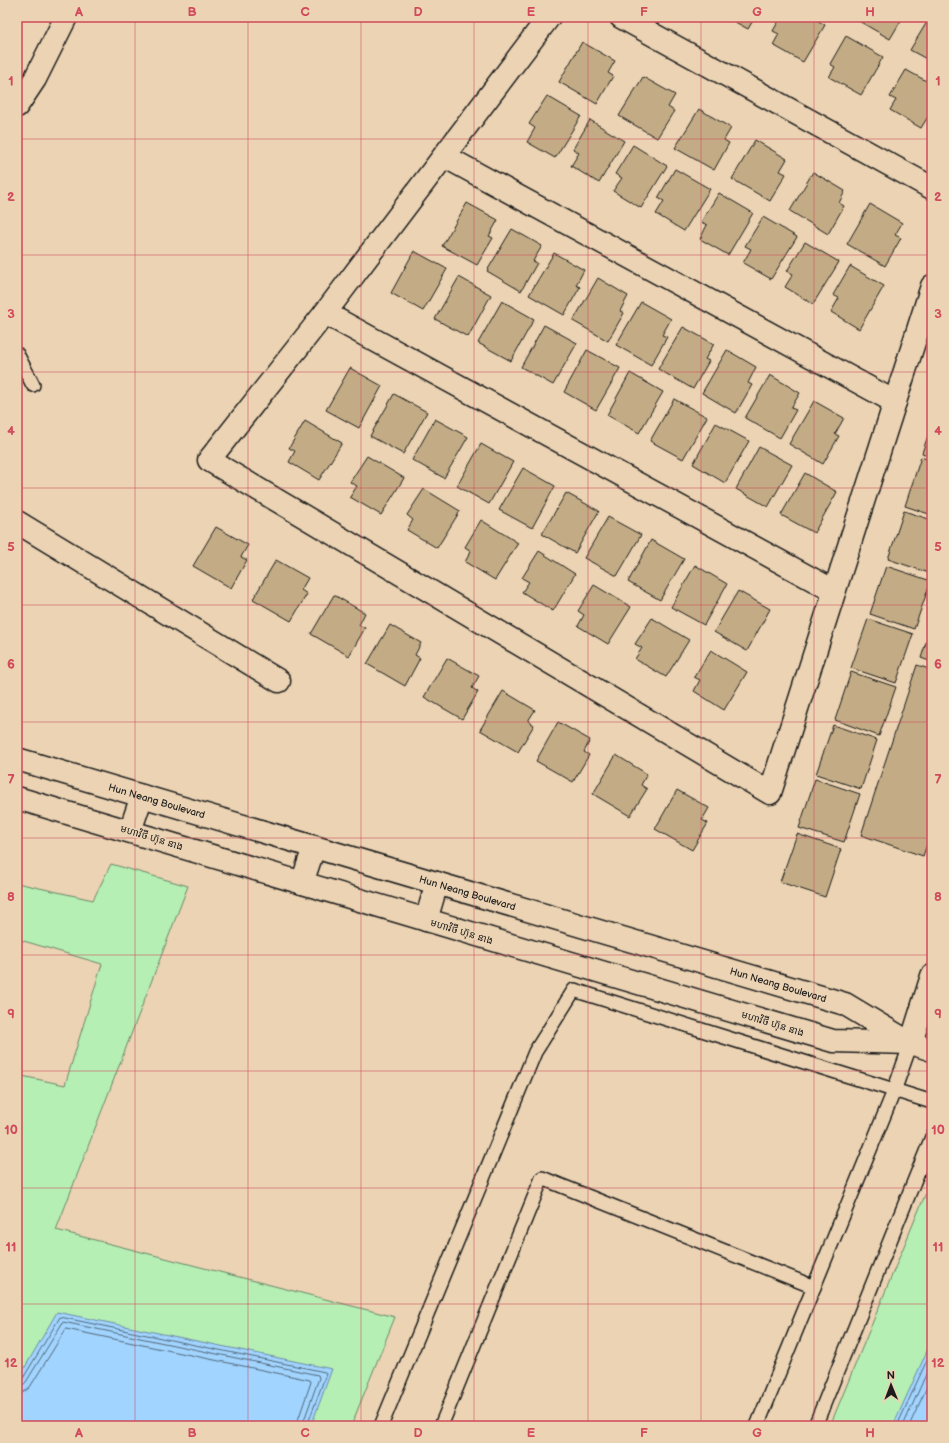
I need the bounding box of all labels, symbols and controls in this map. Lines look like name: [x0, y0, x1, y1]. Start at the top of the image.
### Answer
text: A: [74, 4, 83, 20]
text: B: [187, 4, 197, 20]
text: C: [300, 4, 310, 20]
text: D: [413, 4, 423, 20]
text: E: [527, 4, 536, 20]
text: F: [640, 4, 648, 20]
text: G: [752, 4, 762, 20]
text: H: [865, 4, 875, 20]
text: 1: [8, 73, 14, 89]
text: 1: [935, 73, 941, 89]
text: 2: [7, 189, 15, 205]
text: 2: [934, 189, 942, 205]
text: 3: [7, 306, 15, 322]
text: 3: [934, 306, 942, 322]
text: 4: [7, 423, 15, 439]
text: 4: [934, 423, 942, 439]
text: 5: [7, 539, 15, 555]
text: 5: [934, 539, 942, 555]
text: 6: [7, 656, 15, 672]
text: 6: [934, 656, 942, 672]
text: 7: [7, 772, 15, 788]
text: 7: [934, 772, 942, 788]
street label: Hun Neang Boulevard: [107, 781, 207, 821]
street label: មហាវិថី ហ៊ុន នាង: [119, 822, 185, 853]
street label: Hun Neang Boulevard: [418, 873, 517, 913]
text: 8: [7, 889, 15, 905]
text: 8: [934, 889, 942, 905]
street label: មហាវិថី ហ៊ុន នាង: [429, 916, 495, 947]
street label: Hun Neang Boulevard: [728, 965, 828, 1005]
text: 9: [7, 1006, 15, 1022]
text: 9: [934, 1006, 942, 1022]
street label: មហាវិថី ហ៊ុន នាង: [740, 1008, 806, 1039]
text: 10: [4, 1122, 18, 1138]
text: 10: [931, 1122, 945, 1138]
text: 11: [6, 1239, 16, 1255]
text: 11: [933, 1239, 943, 1255]
text: 12: [4, 1355, 18, 1371]
text: 12: [931, 1355, 945, 1371]
north arrow: [871, 1365, 911, 1405]
text: N: [887, 1369, 895, 1382]
text: A: [74, 1425, 83, 1441]
text: B: [187, 1425, 197, 1441]
text: C: [300, 1425, 310, 1441]
text: D: [413, 1425, 423, 1441]
text: E: [527, 1425, 536, 1441]
text: F: [640, 1425, 648, 1441]
text: G: [752, 1425, 762, 1441]
text: H: [865, 1425, 875, 1441]

